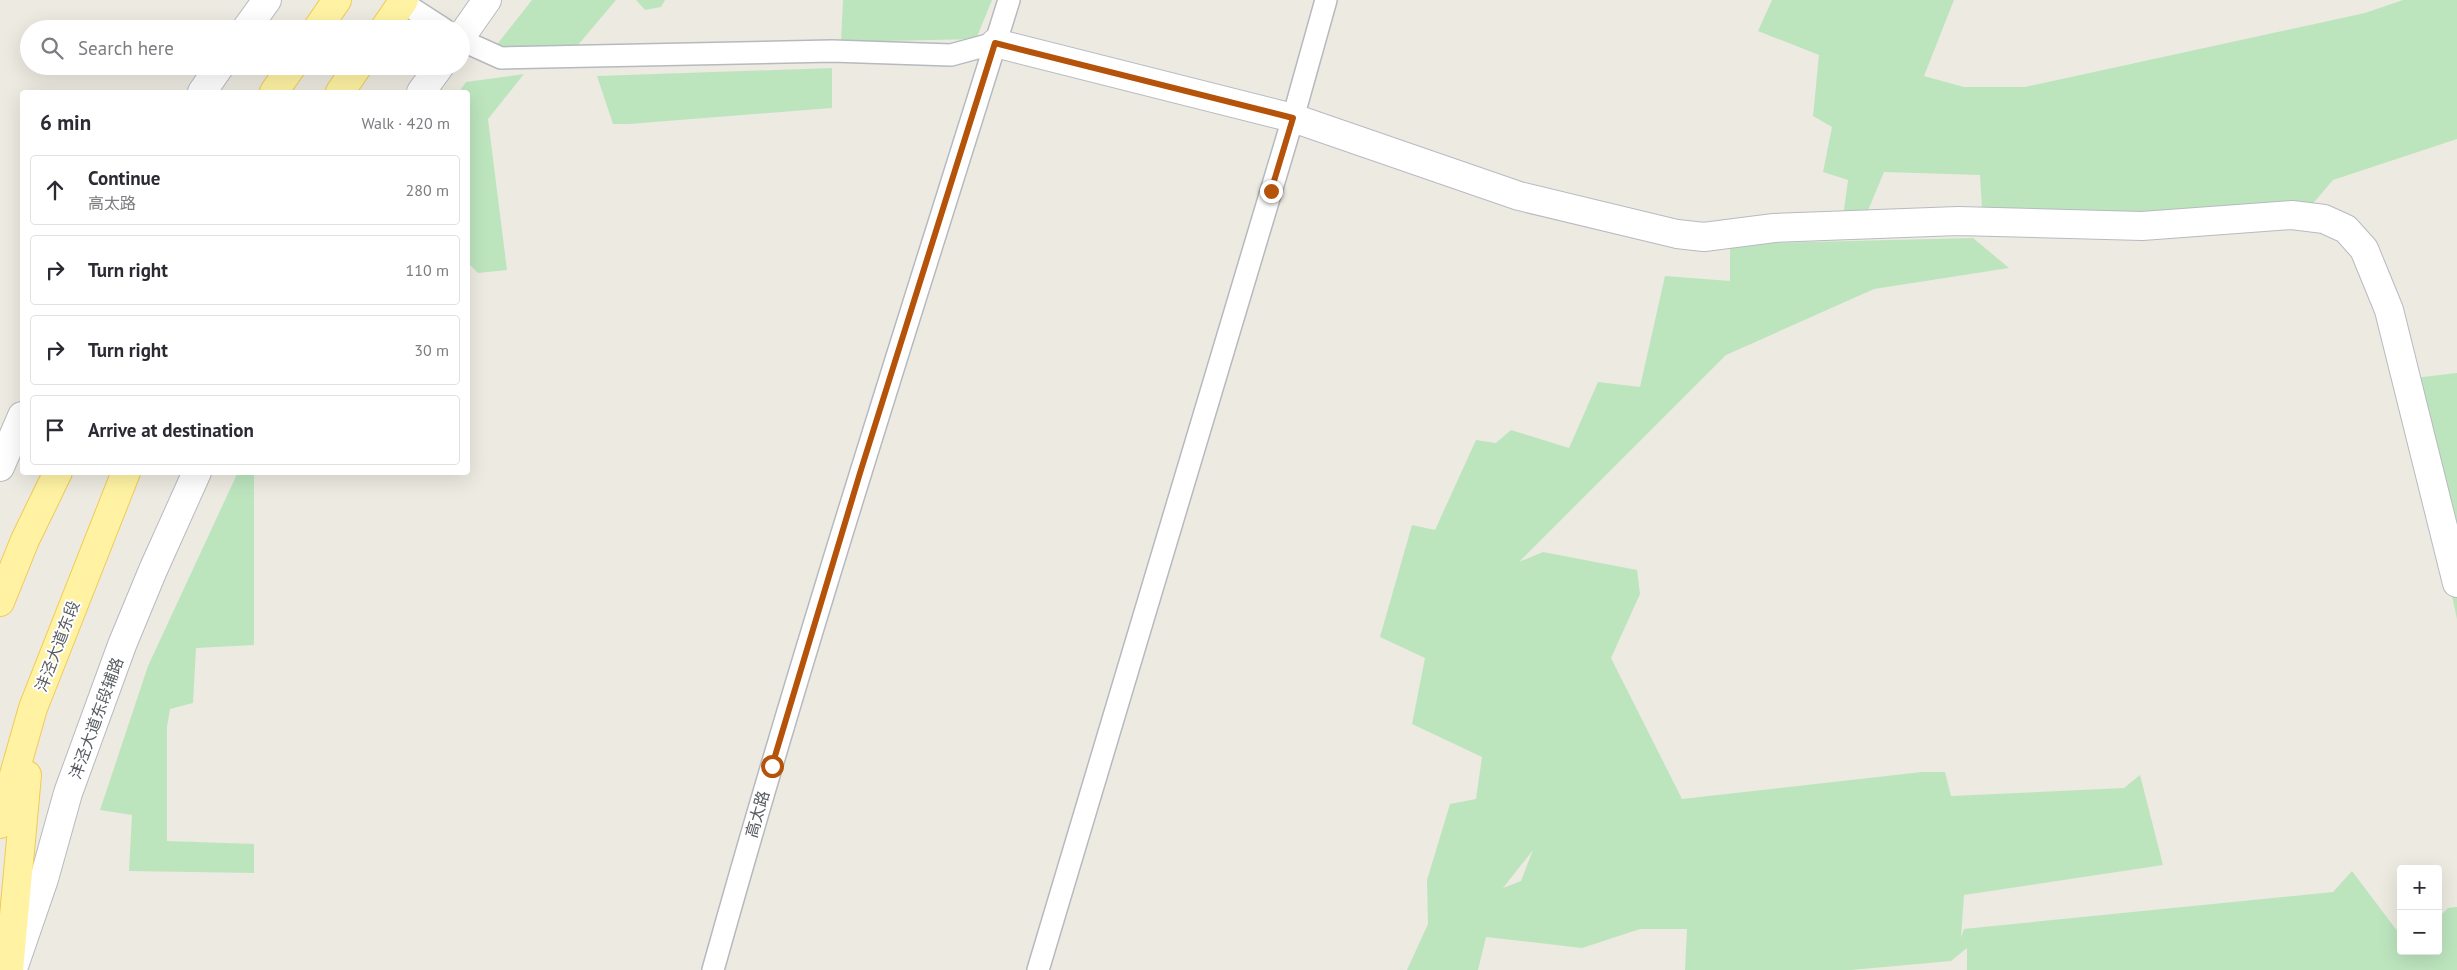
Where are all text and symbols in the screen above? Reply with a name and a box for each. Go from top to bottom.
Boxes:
search box [20,20,470,75]
icon: search [38,34,66,62]
text: Search here [78,36,174,60]
text: 6 min [40,109,91,136]
text: Walk · 420 m [361,113,450,133]
text: Continue [88,166,160,190]
icon: ahead [41,176,69,204]
text: 280 m [406,180,449,200]
route end [1260,180,1283,203]
text: 高太路 [88,193,136,213]
icon: right [41,256,69,284]
text: Turn right [88,258,168,282]
text: 110 m [406,260,449,280]
icon: right [41,336,69,364]
text: Turn right [88,338,168,362]
text: 30 m [414,340,449,360]
icon: arrive [41,416,69,444]
text: Arrive at destination [88,418,254,442]
street label: 沣泾大道东段 [30,598,84,694]
street label: 沣泾大道东段辅路 [65,654,127,782]
route start [761,755,784,778]
street label: 高太路 [741,788,773,840]
map controls [2397,865,2442,955]
button: + [2397,865,2442,910]
button: − [2397,910,2442,955]

